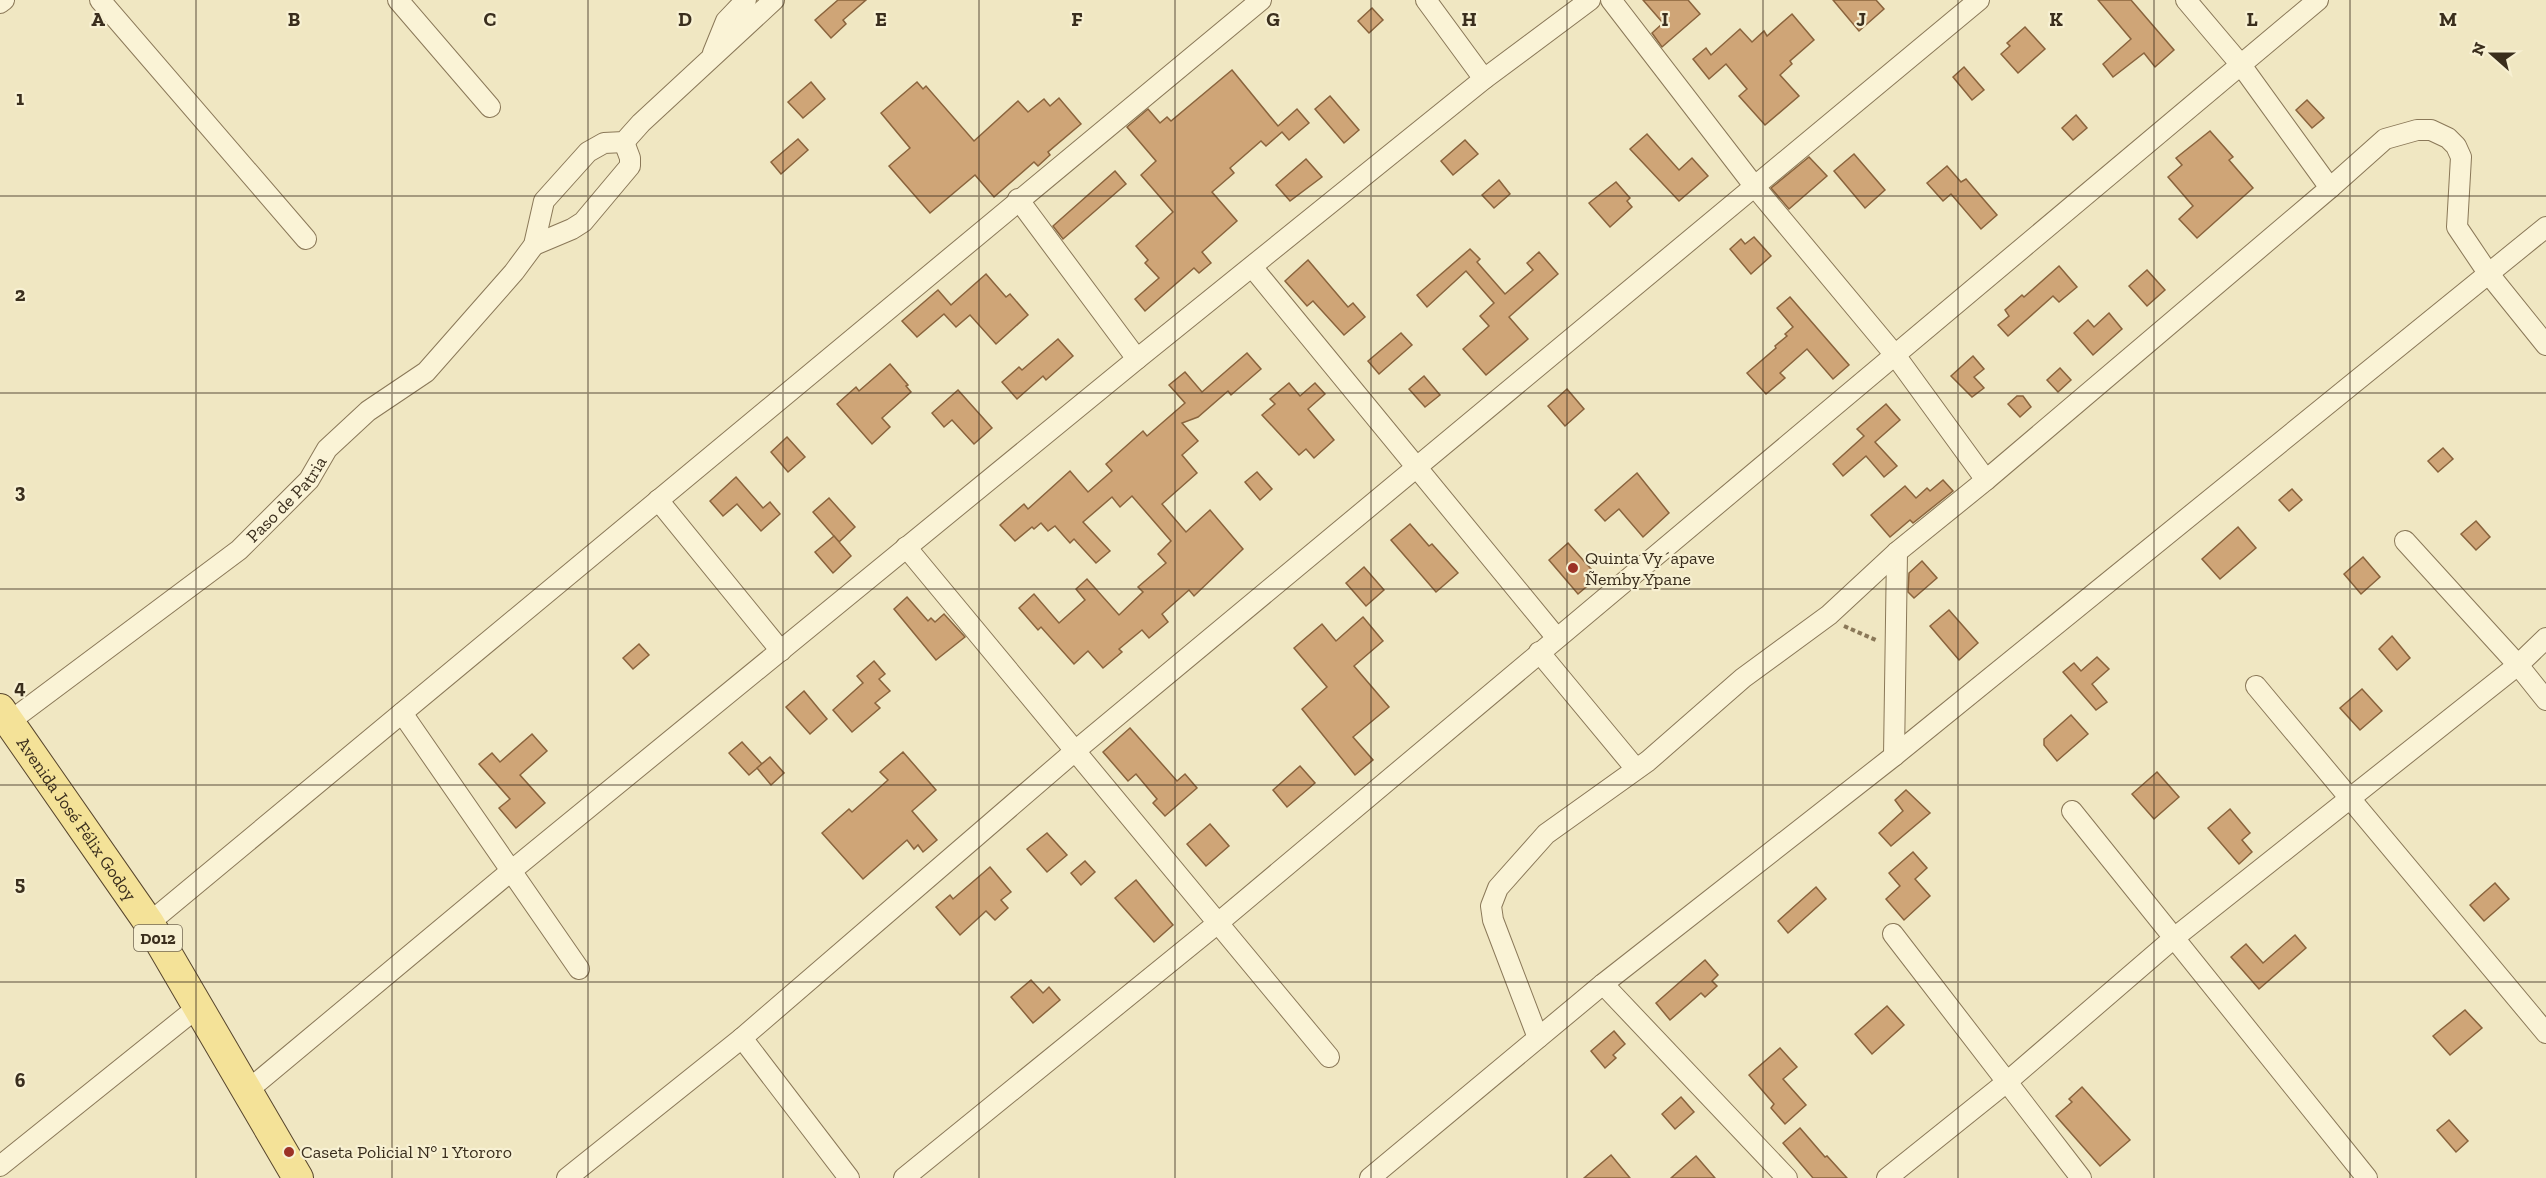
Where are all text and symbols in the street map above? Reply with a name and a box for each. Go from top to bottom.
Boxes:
text: A [91,7,105,31]
text: B [288,7,300,31]
text: C [484,7,497,31]
text: D [678,7,692,31]
text: E [875,7,887,31]
text: F [1071,7,1083,31]
text: G [1266,7,1280,31]
text: H [1461,7,1477,31]
text: I [1661,7,1669,31]
text: J [1856,7,1866,31]
text: K [2049,7,2063,31]
text: L [2246,7,2258,31]
text: M [2439,7,2457,31]
north arrow [2462,24,2522,84]
text: N [2467,40,2490,58]
text: 1 [16,86,24,110]
text: 2 [15,282,26,306]
street label: Paso de Patria [242,452,332,547]
text: 3 [15,479,26,503]
place label: Quinta Vy´apave Ñemby Ypane [1585,547,1715,590]
marker: Quinta Vy´apave Ñemby Ypane [1566,561,1580,575]
text: 4 [14,675,26,699]
street label: Avenida José Félix Godoy [12,733,142,906]
text: 5 [15,871,25,895]
road number: D012 [134,925,182,951]
text: 6 [15,1068,26,1092]
place label: Caseta Policial N° 1 Ytororo [301,1141,512,1163]
marker: Caseta Policial N° 1 Ytororo [282,1145,296,1159]

